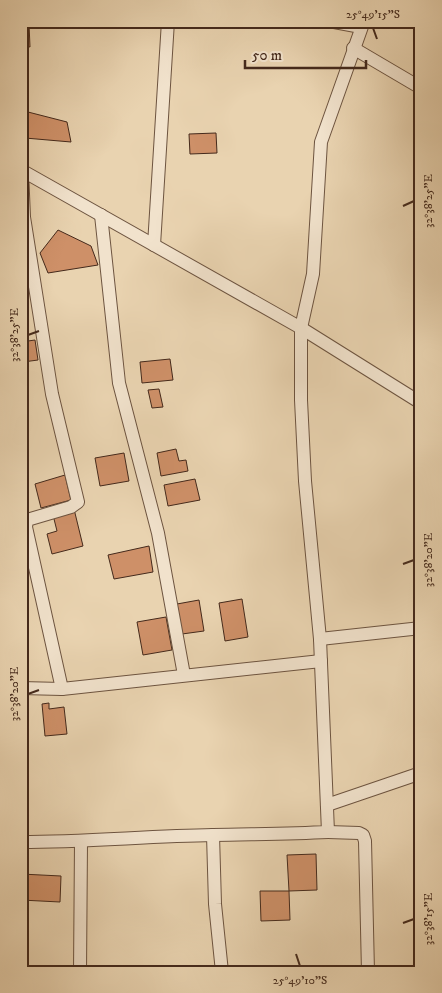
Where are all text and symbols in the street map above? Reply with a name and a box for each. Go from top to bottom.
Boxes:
text: 25°49'15"S [346,7,400,22]
scale bar [245,38,366,70]
text: 50 m [252,46,282,65]
text: 32°38'25"E [421,173,436,228]
text: 32°38'25"E [7,307,22,362]
text: 32°38'20"E [421,532,436,587]
text: 32°38'20"E [7,666,22,721]
text: 32°38'15"E [421,892,436,945]
text: 25°49'10"S [273,973,327,988]

